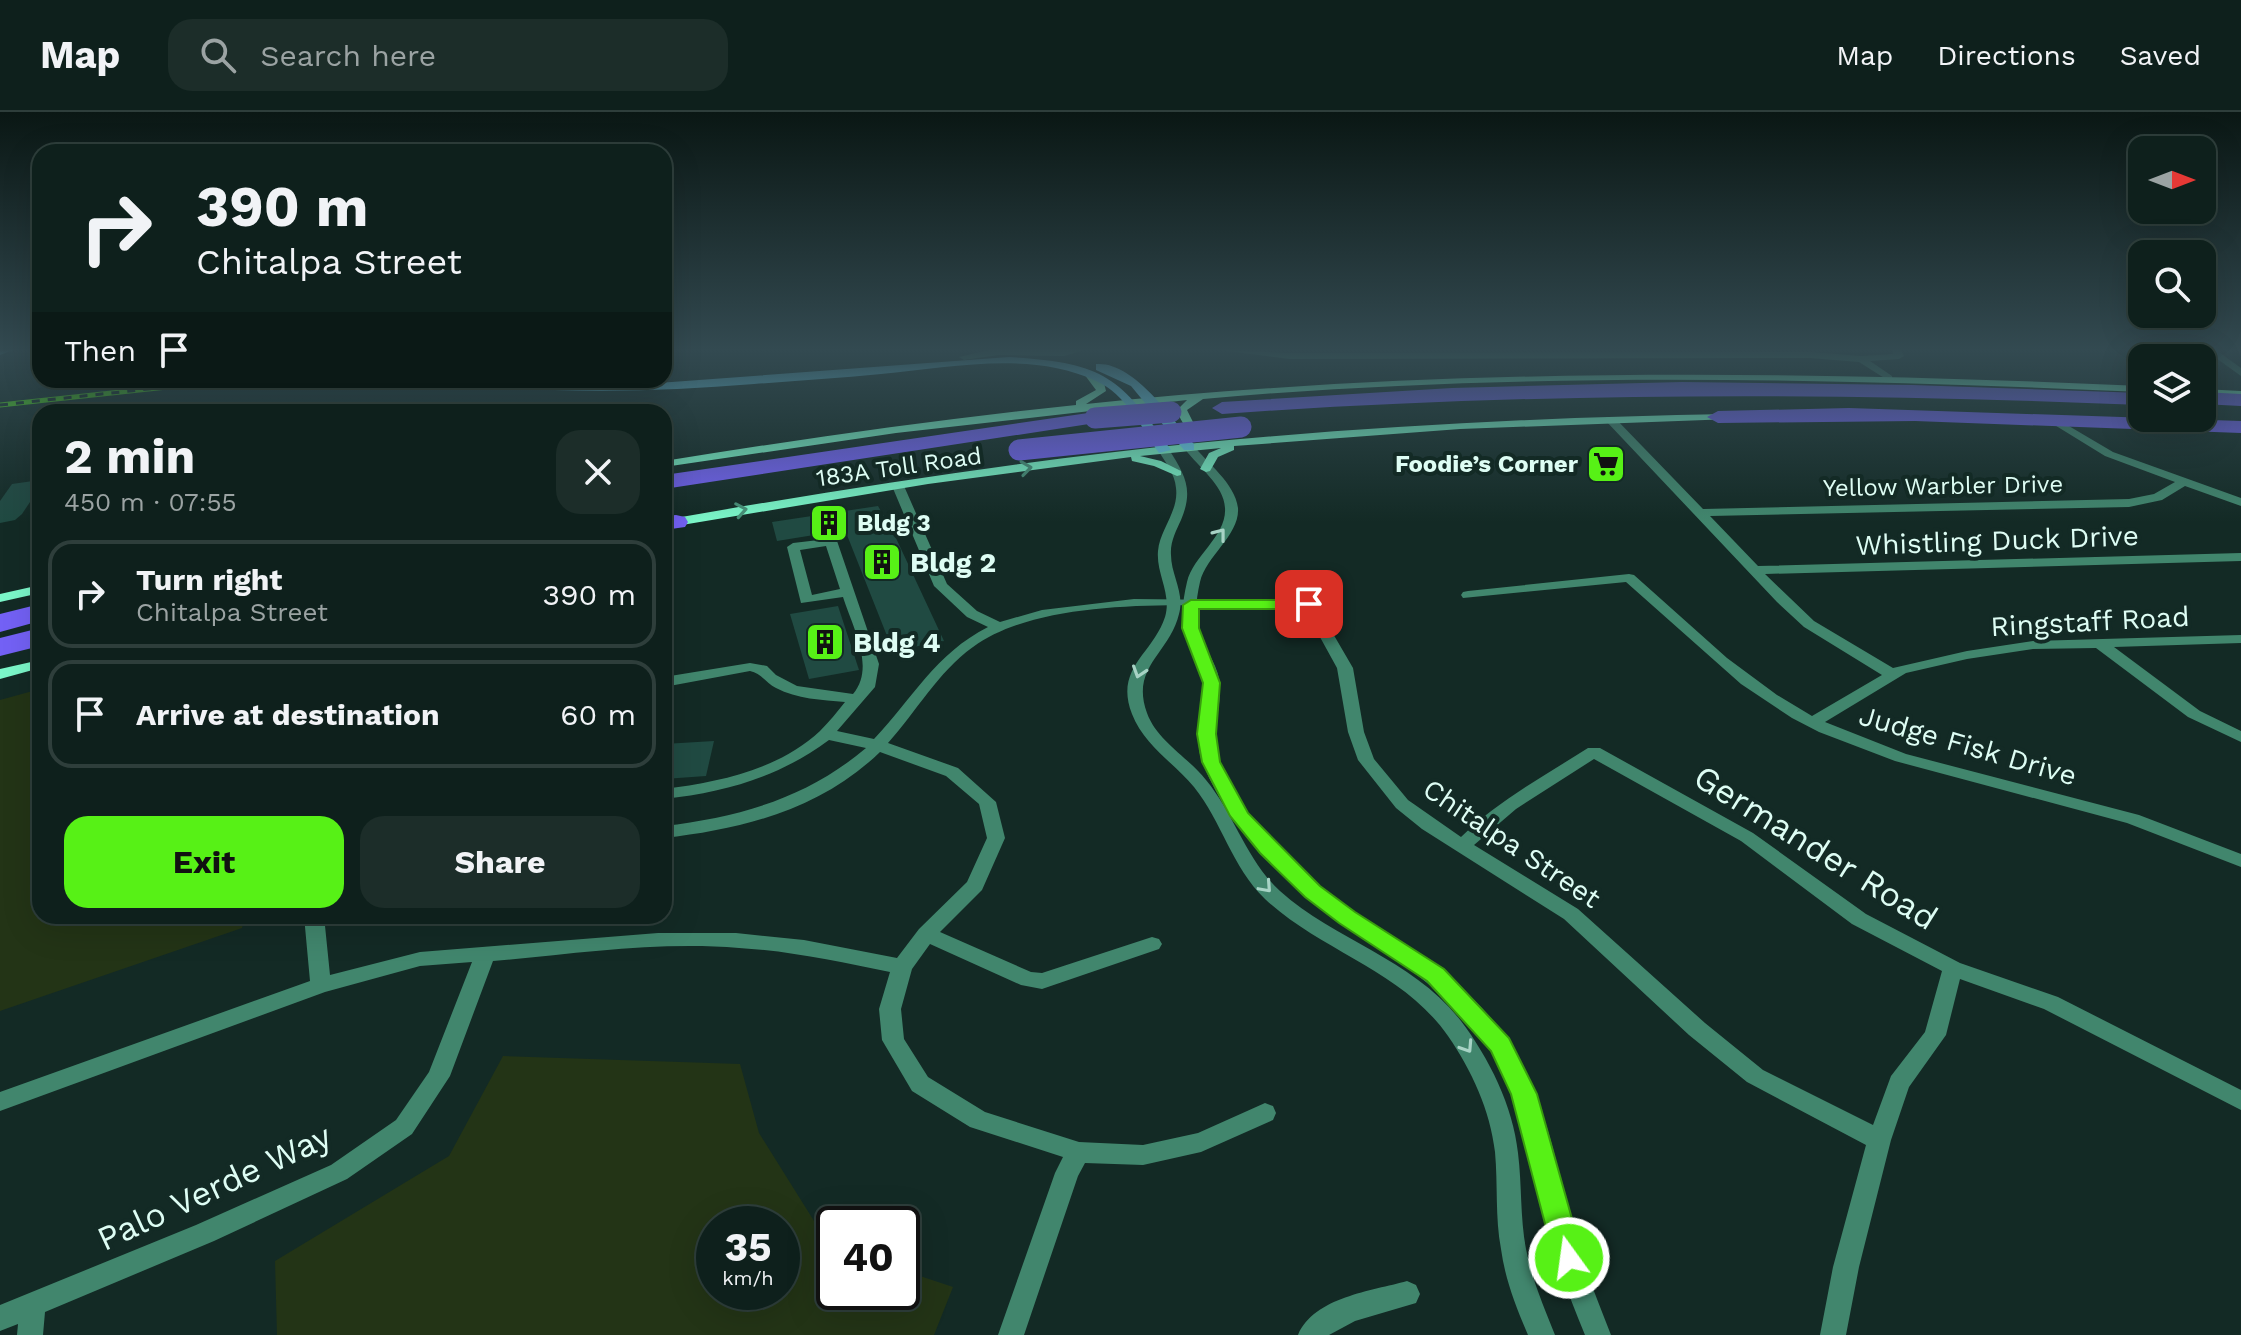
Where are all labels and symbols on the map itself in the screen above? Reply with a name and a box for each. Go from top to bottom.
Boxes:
north arrow [2128,136,2216,224]
street label: 183A Toll Road [814,442,984,492]
supermarket icon: Foodie’s Corner [1585,443,1627,485]
place label: Foodie’s Corner [1395,450,1579,478]
one-way arrow [1019,460,1032,477]
street label: Yellow Warbler Drive [1823,470,2063,502]
one-way arrow [734,502,748,519]
building icon: Bldg 3 [808,502,850,544]
place label: Bldg 3 [857,509,931,537]
street label: Whistling Duck Drive [1855,519,2139,562]
one-way arrow [1210,529,1225,543]
building icon: Bldg 2 [861,541,903,583]
place label: Bldg 2 [910,546,996,579]
pin [1275,570,1343,638]
street label: Ringstaff Road [1990,600,2190,643]
building icon: Bldg 4 [804,621,846,663]
place label: Bldg 4 [853,626,941,659]
one-way arrow [1132,665,1148,678]
street label: Judge Fisk Drive [1855,699,2080,792]
street label: Germander Road [1687,756,1945,938]
street label: Chitalpa Street [1417,772,1607,915]
one-way arrow [1257,878,1272,892]
one-way arrow [1457,1038,1472,1053]
street label: Palo Verde Way [91,1115,338,1259]
speed limit sign: 40 [816,1206,920,1310]
position arrow [1527,1216,1611,1300]

